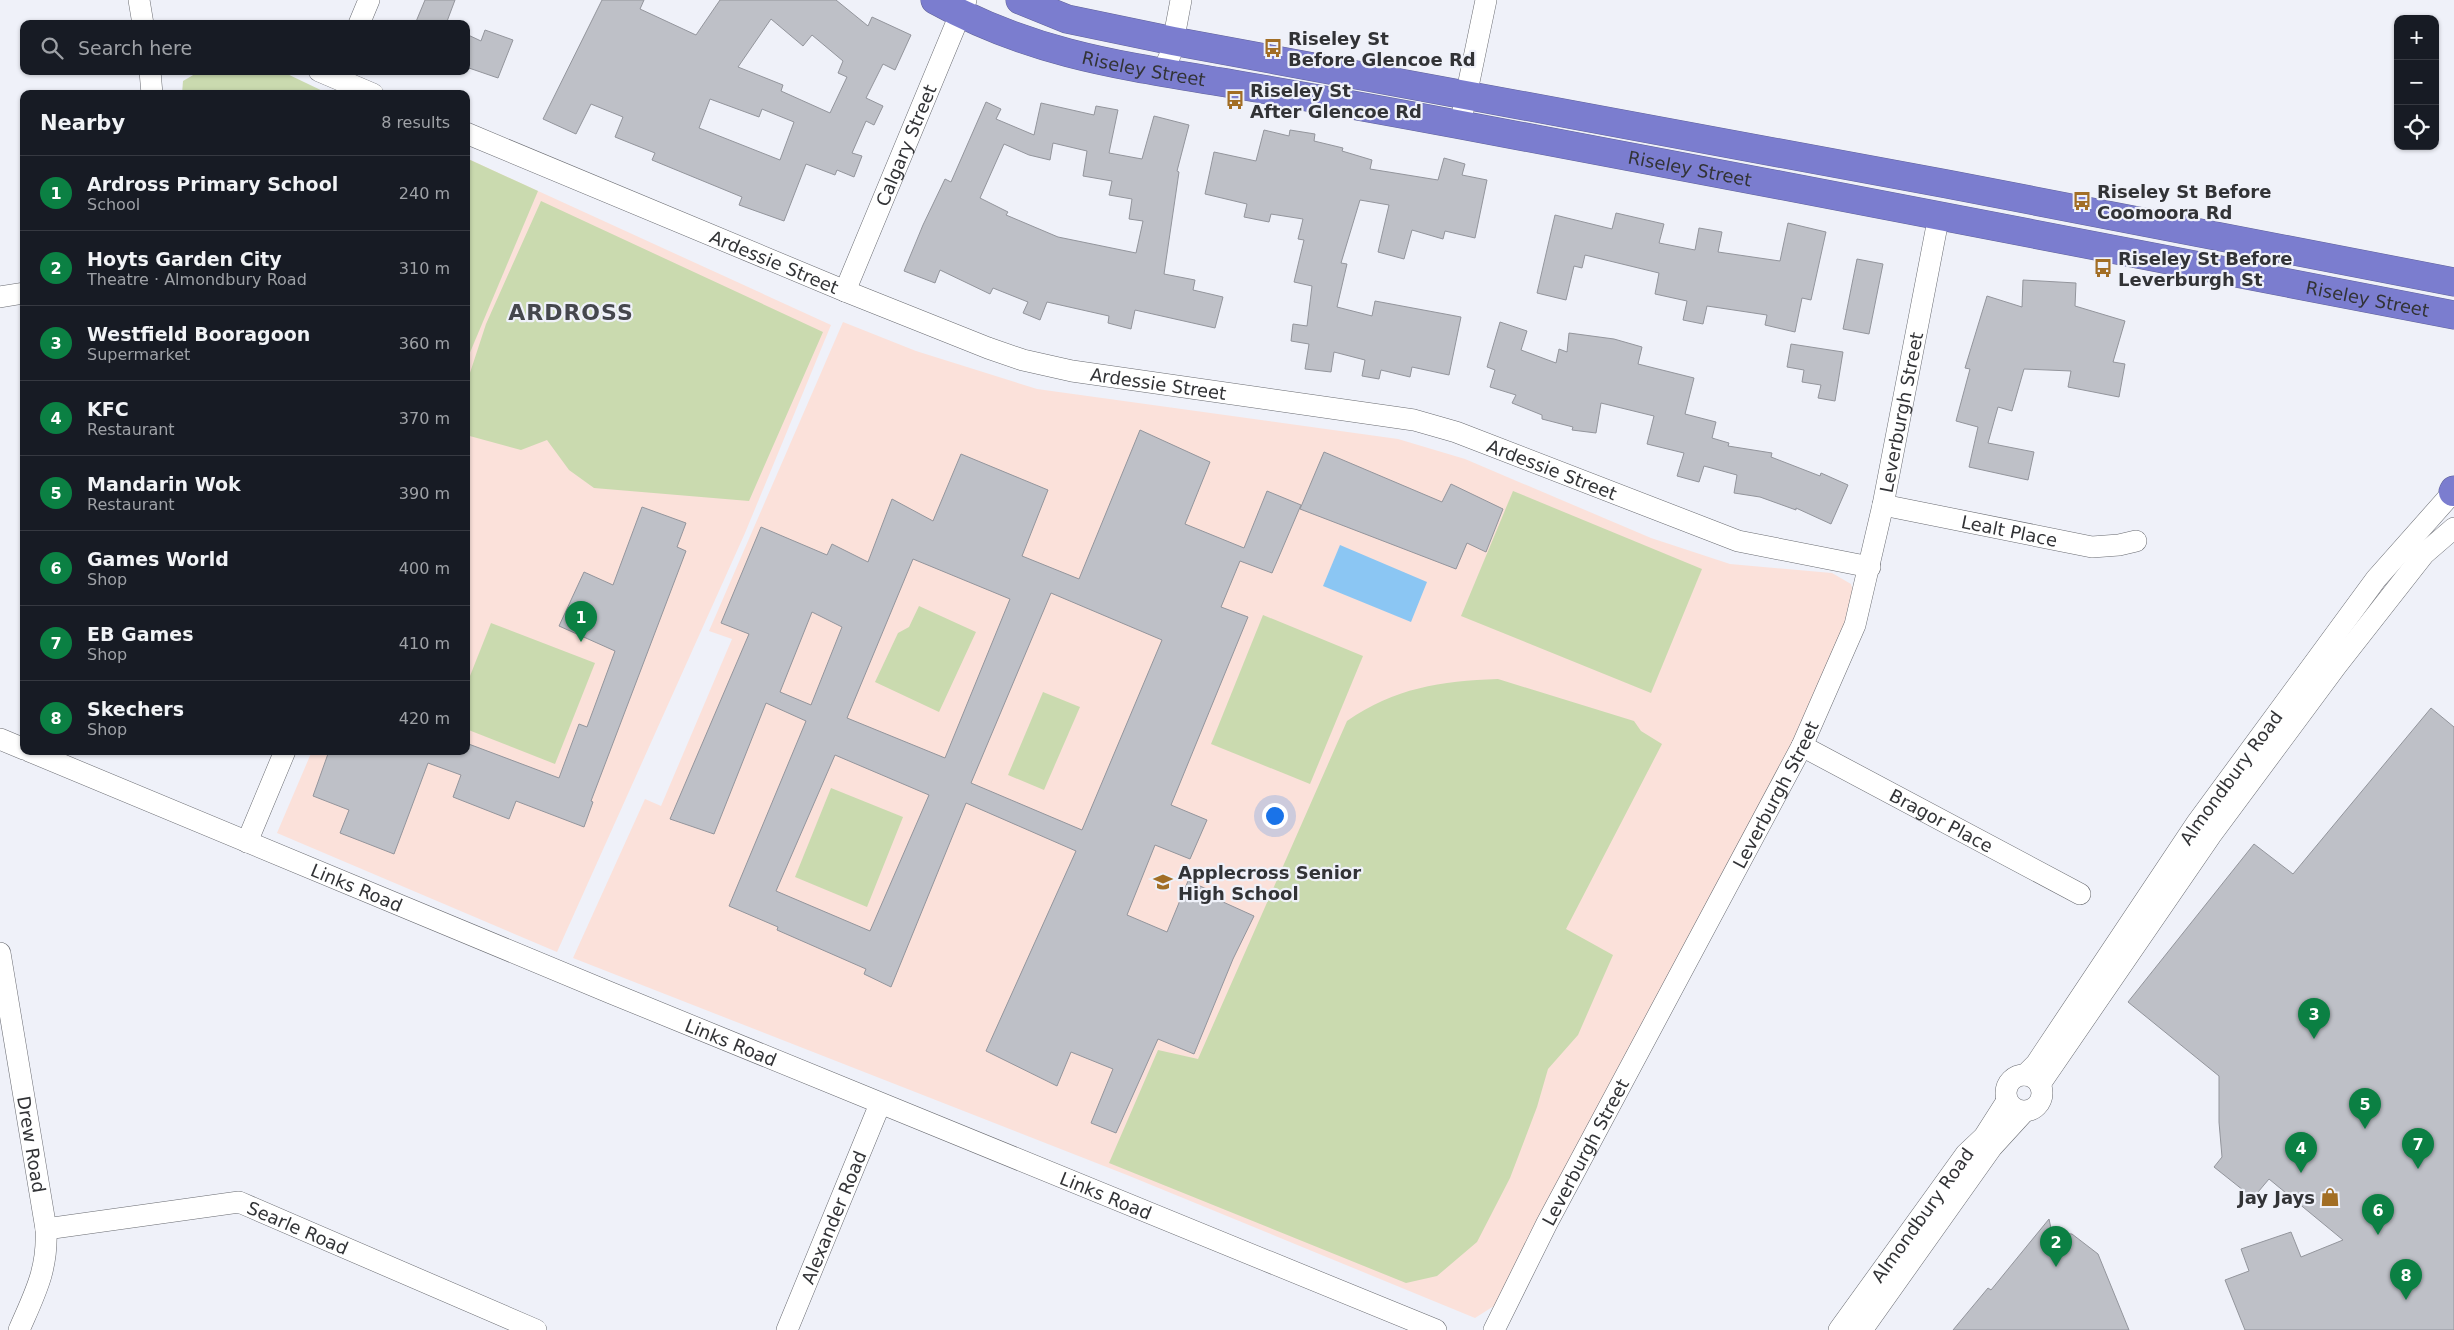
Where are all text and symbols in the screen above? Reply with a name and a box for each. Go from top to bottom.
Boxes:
map controls [2394,15,2439,150]
button: + [2394,15,2439,60]
search box [20,20,470,75]
place label: Riseley St Before Glencoe Rd [1288,28,1476,70]
icon: search [38,34,66,62]
text: Search here [78,37,192,59]
bus stop icon: Riseley St Before Glencoe Rd [1262,37,1284,59]
street label: Riseley Street [1080,46,1207,90]
button: − [2394,60,2439,105]
place label: Riseley St After Glencoe Rd [1250,80,1422,122]
street label: Calgary Street [871,81,940,209]
bus stop icon: Riseley St After Glencoe Rd [1224,89,1246,111]
button: locate [2394,105,2439,150]
text: Nearby [40,111,125,135]
text: 8 results [381,113,450,132]
street label: Riseley Street [1626,146,1753,190]
text: Ardross Primary School [87,173,338,195]
place label: Riseley St Before Coomoora Rd [2097,181,2271,223]
text: 1 [50,184,62,203]
text: 240 m [399,184,450,203]
bus stop icon: Riseley St Before Coomoora Rd [2071,190,2093,212]
text: School [87,195,140,214]
street label: Ardessie Street [707,225,842,298]
text: Hoyts Garden City [87,248,282,270]
place label: Riseley St Before Leverburgh St [2118,248,2292,290]
bus stop icon: Riseley St Before Leverburgh St [2092,257,2114,279]
text: 2 [50,259,62,278]
text: 310 m [399,259,450,278]
text: Theatre · Almondbury Road [87,270,307,289]
street label: Riseley Street [2304,276,2431,320]
district label: ARDROSS [508,300,634,325]
text: Westfield Booragoon [87,323,310,345]
street label: Leverburgh Street [1875,330,1927,494]
text: 3 [50,334,62,353]
text: 360 m [399,334,450,353]
text: Supermarket [87,345,190,364]
street label: Ardessie Street [1089,363,1228,403]
text: KFC [87,398,129,420]
text: 4 [50,409,62,428]
text: 370 m [399,409,450,428]
text: Restaurant [87,420,175,439]
street label: Ardessie Street [1484,435,1620,504]
text: Mandarin Wok [87,473,241,495]
text: 5 [50,484,62,503]
text: 390 m [399,484,450,503]
text: Restaurant [87,495,175,514]
street label: Lealt Place [1960,511,2059,550]
text: Games World [87,548,229,570]
text: 6 [50,559,62,578]
text: 400 m [399,559,450,578]
text: Shop [87,570,127,589]
pin: 1 [565,601,597,642]
text: EB Games [87,623,194,645]
text: 7 [50,634,62,653]
text: 410 m [399,634,450,653]
text: Shop [87,645,127,664]
text: Skechers [87,698,184,720]
street label: Almondbury Road [2175,706,2286,848]
text: 8 [50,709,62,728]
text: 420 m [399,709,450,728]
street label: Leverburgh Street [1728,718,1822,872]
text: Shop [87,720,127,739]
street label: Bragor Place [1886,784,1997,856]
your location [1262,803,1288,829]
street label: Links Road [308,859,406,916]
place label: Applecross Senior High School [1178,862,1361,904]
school or university icon: Applecross Senior High School [1152,871,1174,893]
pin: 3 [2298,998,2330,1039]
street label: Links Road [682,1014,780,1070]
street label: Leverburgh Street [1537,1075,1633,1229]
pin: 5 [2349,1088,2381,1129]
street label: Drew Road [14,1094,50,1194]
pin: 7 [2402,1128,2434,1169]
pin: 4 [2285,1132,2317,1173]
street label: Almondbury Road [1867,1144,1978,1286]
street label: Alexander Road [797,1147,870,1287]
street label: Links Road [1057,1167,1155,1223]
shop icon: Jay Jays [2319,1186,2341,1208]
place label: Jay Jays [2236,1187,2315,1208]
pin: 6 [2362,1194,2394,1235]
street label: Searle Road [244,1196,352,1258]
pin: 2 [2040,1226,2072,1267]
pin: 8 [2390,1259,2422,1300]

